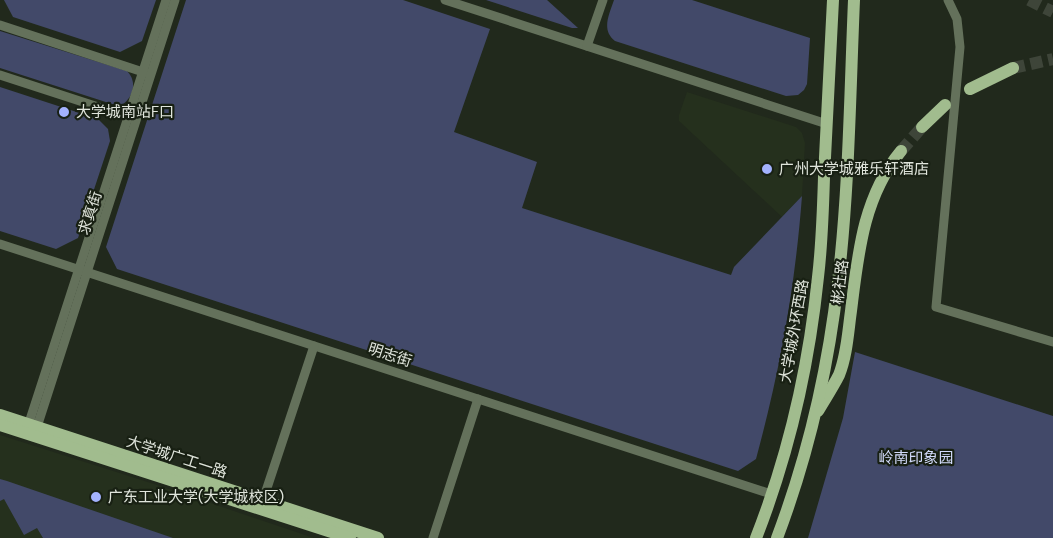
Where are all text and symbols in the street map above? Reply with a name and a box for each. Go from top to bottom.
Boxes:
place label: 大学城南站F口 [76,102,174,122]
marker: 大学城南站F口 [57,105,71,119]
place label: 广州大学城雅乐轩酒店 [779,159,929,179]
marker: 广州大学城雅乐轩酒店 [760,162,774,176]
street label: 求真街 [74,189,106,237]
street label: 彬社路 [827,258,853,306]
street label: 大学城外环西路 [775,278,813,384]
street label: 明志街 [366,339,414,371]
street label: 大学城广工一路 [124,431,230,483]
park label: 岭南印象园 [878,448,954,468]
place label: 广东工业大学(大学城校区) [108,487,284,507]
marker: 广东工业大学(大学城校区) [89,490,103,504]

